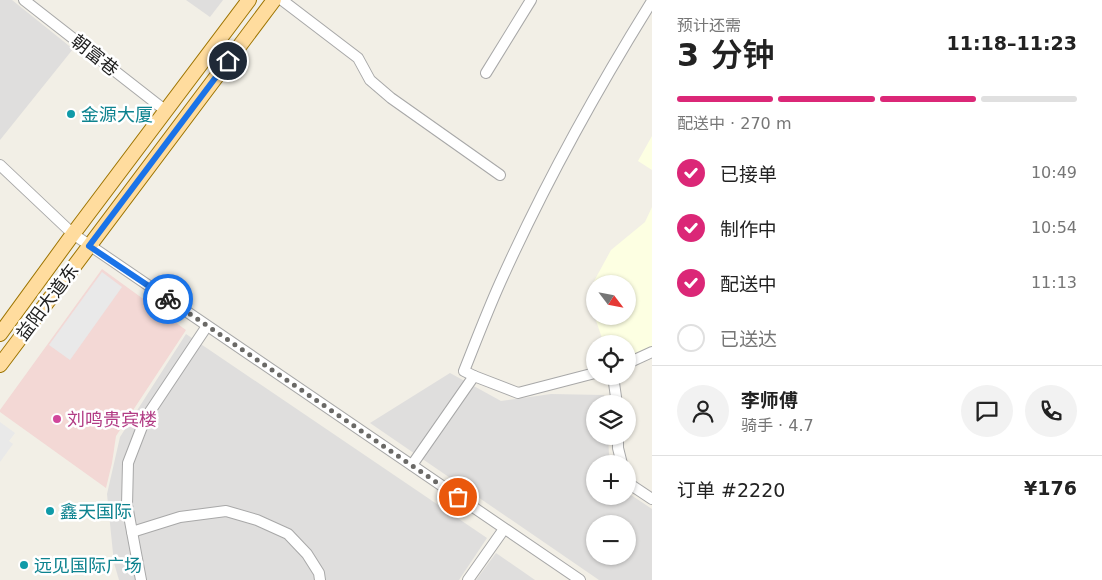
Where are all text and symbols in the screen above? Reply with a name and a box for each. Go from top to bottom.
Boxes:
text: 预计还需 [677,16,741,35]
street label: 朝富巷 [67,30,123,80]
text: 11:18–11:23 [947,32,1077,54]
text: 3 分钟 [677,36,774,74]
pin [207,40,249,82]
icon: home [214,47,242,75]
place label: 金源大厦 [81,104,153,125]
marker: 金源大厦 [65,108,77,120]
text: 配送中 · 270 m [677,114,791,133]
icon: check [677,159,705,187]
text: 已接单 [720,163,777,185]
text: 10:49 [1031,163,1077,182]
icon: check [677,214,705,242]
text: 制作中 [720,218,777,240]
text: 10:54 [1031,218,1077,237]
street label: 益阳大道东 [12,260,82,344]
icon: check [677,269,705,297]
text: 配送中 [720,273,777,295]
text: 11:13 [1031,273,1077,292]
courier [143,274,193,324]
north arrow [586,275,636,325]
map controls [586,275,636,565]
icon: bike [154,285,182,313]
text: 已送达 [720,328,777,350]
button: locate [586,335,636,385]
button: person [677,385,729,437]
button: chat [961,385,1013,437]
button: phone [1025,385,1077,437]
text: 李师傅 [741,389,798,411]
button: layers [586,395,636,445]
place label: 刘鸣贵宾楼 [67,409,157,430]
marker: 刘鸣贵宾楼 [51,413,63,425]
text: 骑手 · 4.7 [741,416,814,435]
button: + [586,455,636,505]
pin [437,476,479,518]
text: ¥176 [1024,477,1077,499]
text: 订单 #2220 [677,479,785,501]
icon: bag [444,483,472,511]
place label: 鑫天国际 [60,501,132,522]
marker: 鑫天国际 [44,505,56,517]
button: − [586,515,636,565]
place label: 远见国际广场 [34,555,142,576]
marker: 远见国际广场 [18,559,30,571]

